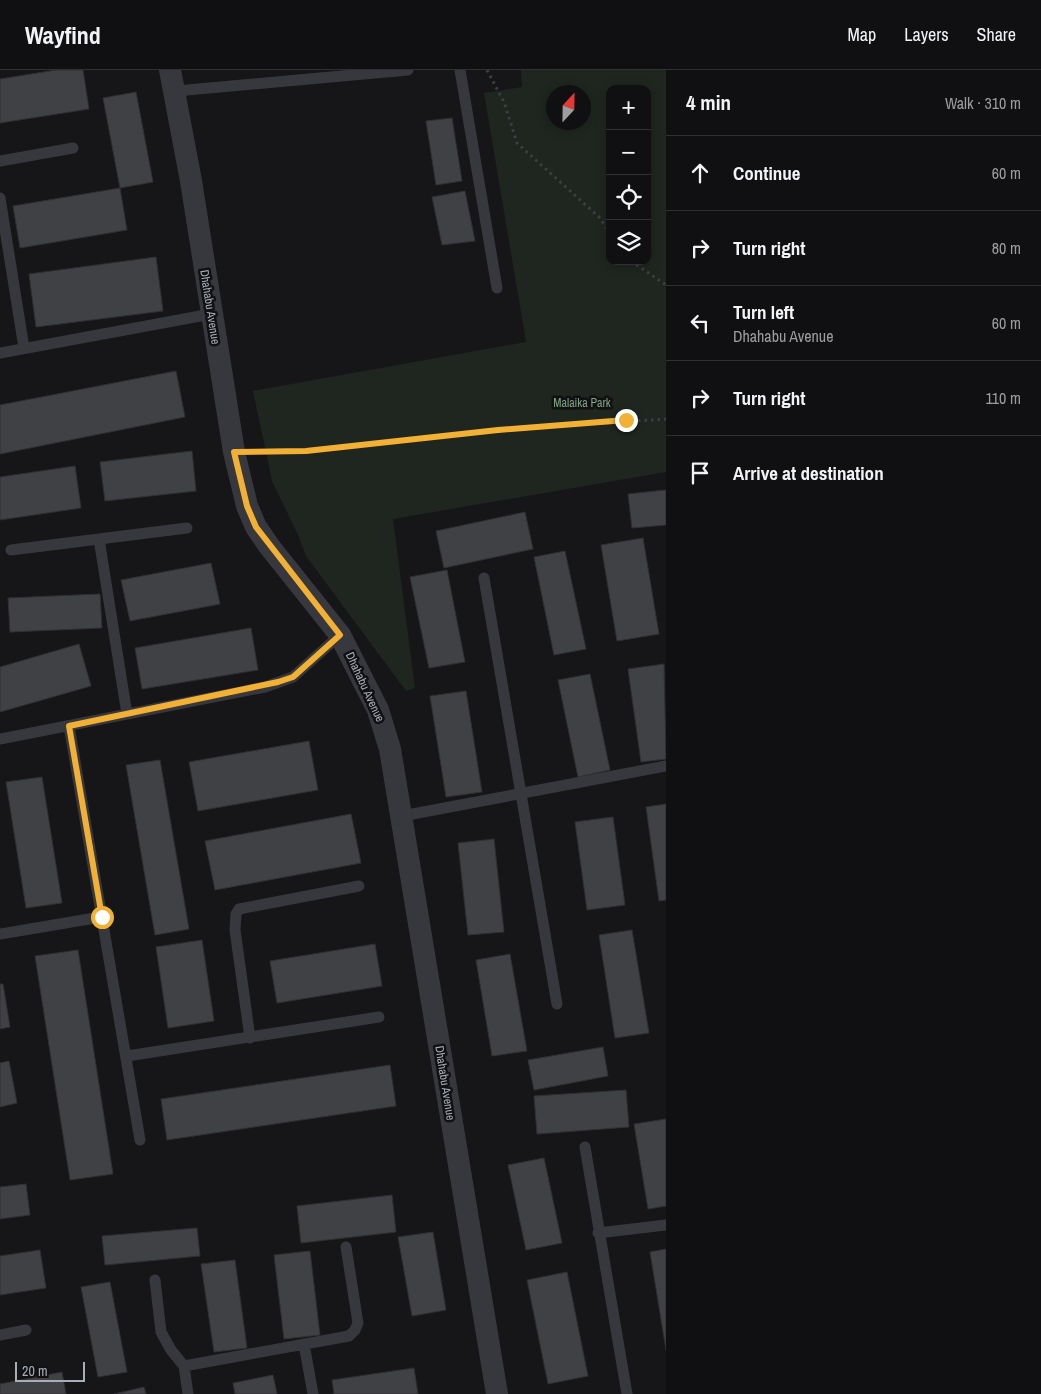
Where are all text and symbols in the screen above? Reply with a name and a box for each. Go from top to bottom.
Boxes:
text: Wayfind [25,19,101,51]
text: Map [848,22,876,47]
text: Layers [904,22,949,47]
text: Share [977,22,1016,47]
north arrow [546,85,591,130]
map controls [606,85,651,265]
button: + [606,85,651,130]
text: 4 min [686,88,731,117]
text: Walk · 310 m [945,92,1021,114]
button: − [606,130,651,175]
icon: ahead [686,159,714,187]
text: Continue [733,160,801,186]
text: 60 m [992,162,1021,184]
button: locate [606,175,651,220]
button: layers [606,220,651,265]
icon: right [686,234,714,262]
text: Turn right [733,235,805,261]
text: 80 m [992,237,1021,259]
street label: Dhahabu Avenue [196,269,224,345]
text: Turn left [733,299,794,325]
icon: left [686,309,714,337]
text: 60 m [992,312,1021,334]
text: Dhahabu Avenue [733,325,833,347]
icon: right [686,384,714,412]
text: Turn right [733,385,805,411]
text: 110 m [985,387,1021,409]
park label: Malaika Park [553,395,611,411]
route end [615,409,638,432]
icon: arrive [686,459,714,487]
text: Arrive at destination [733,460,884,486]
street label: Dhahabu Avenue [342,649,388,725]
route start [91,906,114,929]
street label: Dhahabu Avenue [431,1045,459,1121]
scale bar [15,1359,85,1382]
text: 20 m [22,1362,48,1380]

